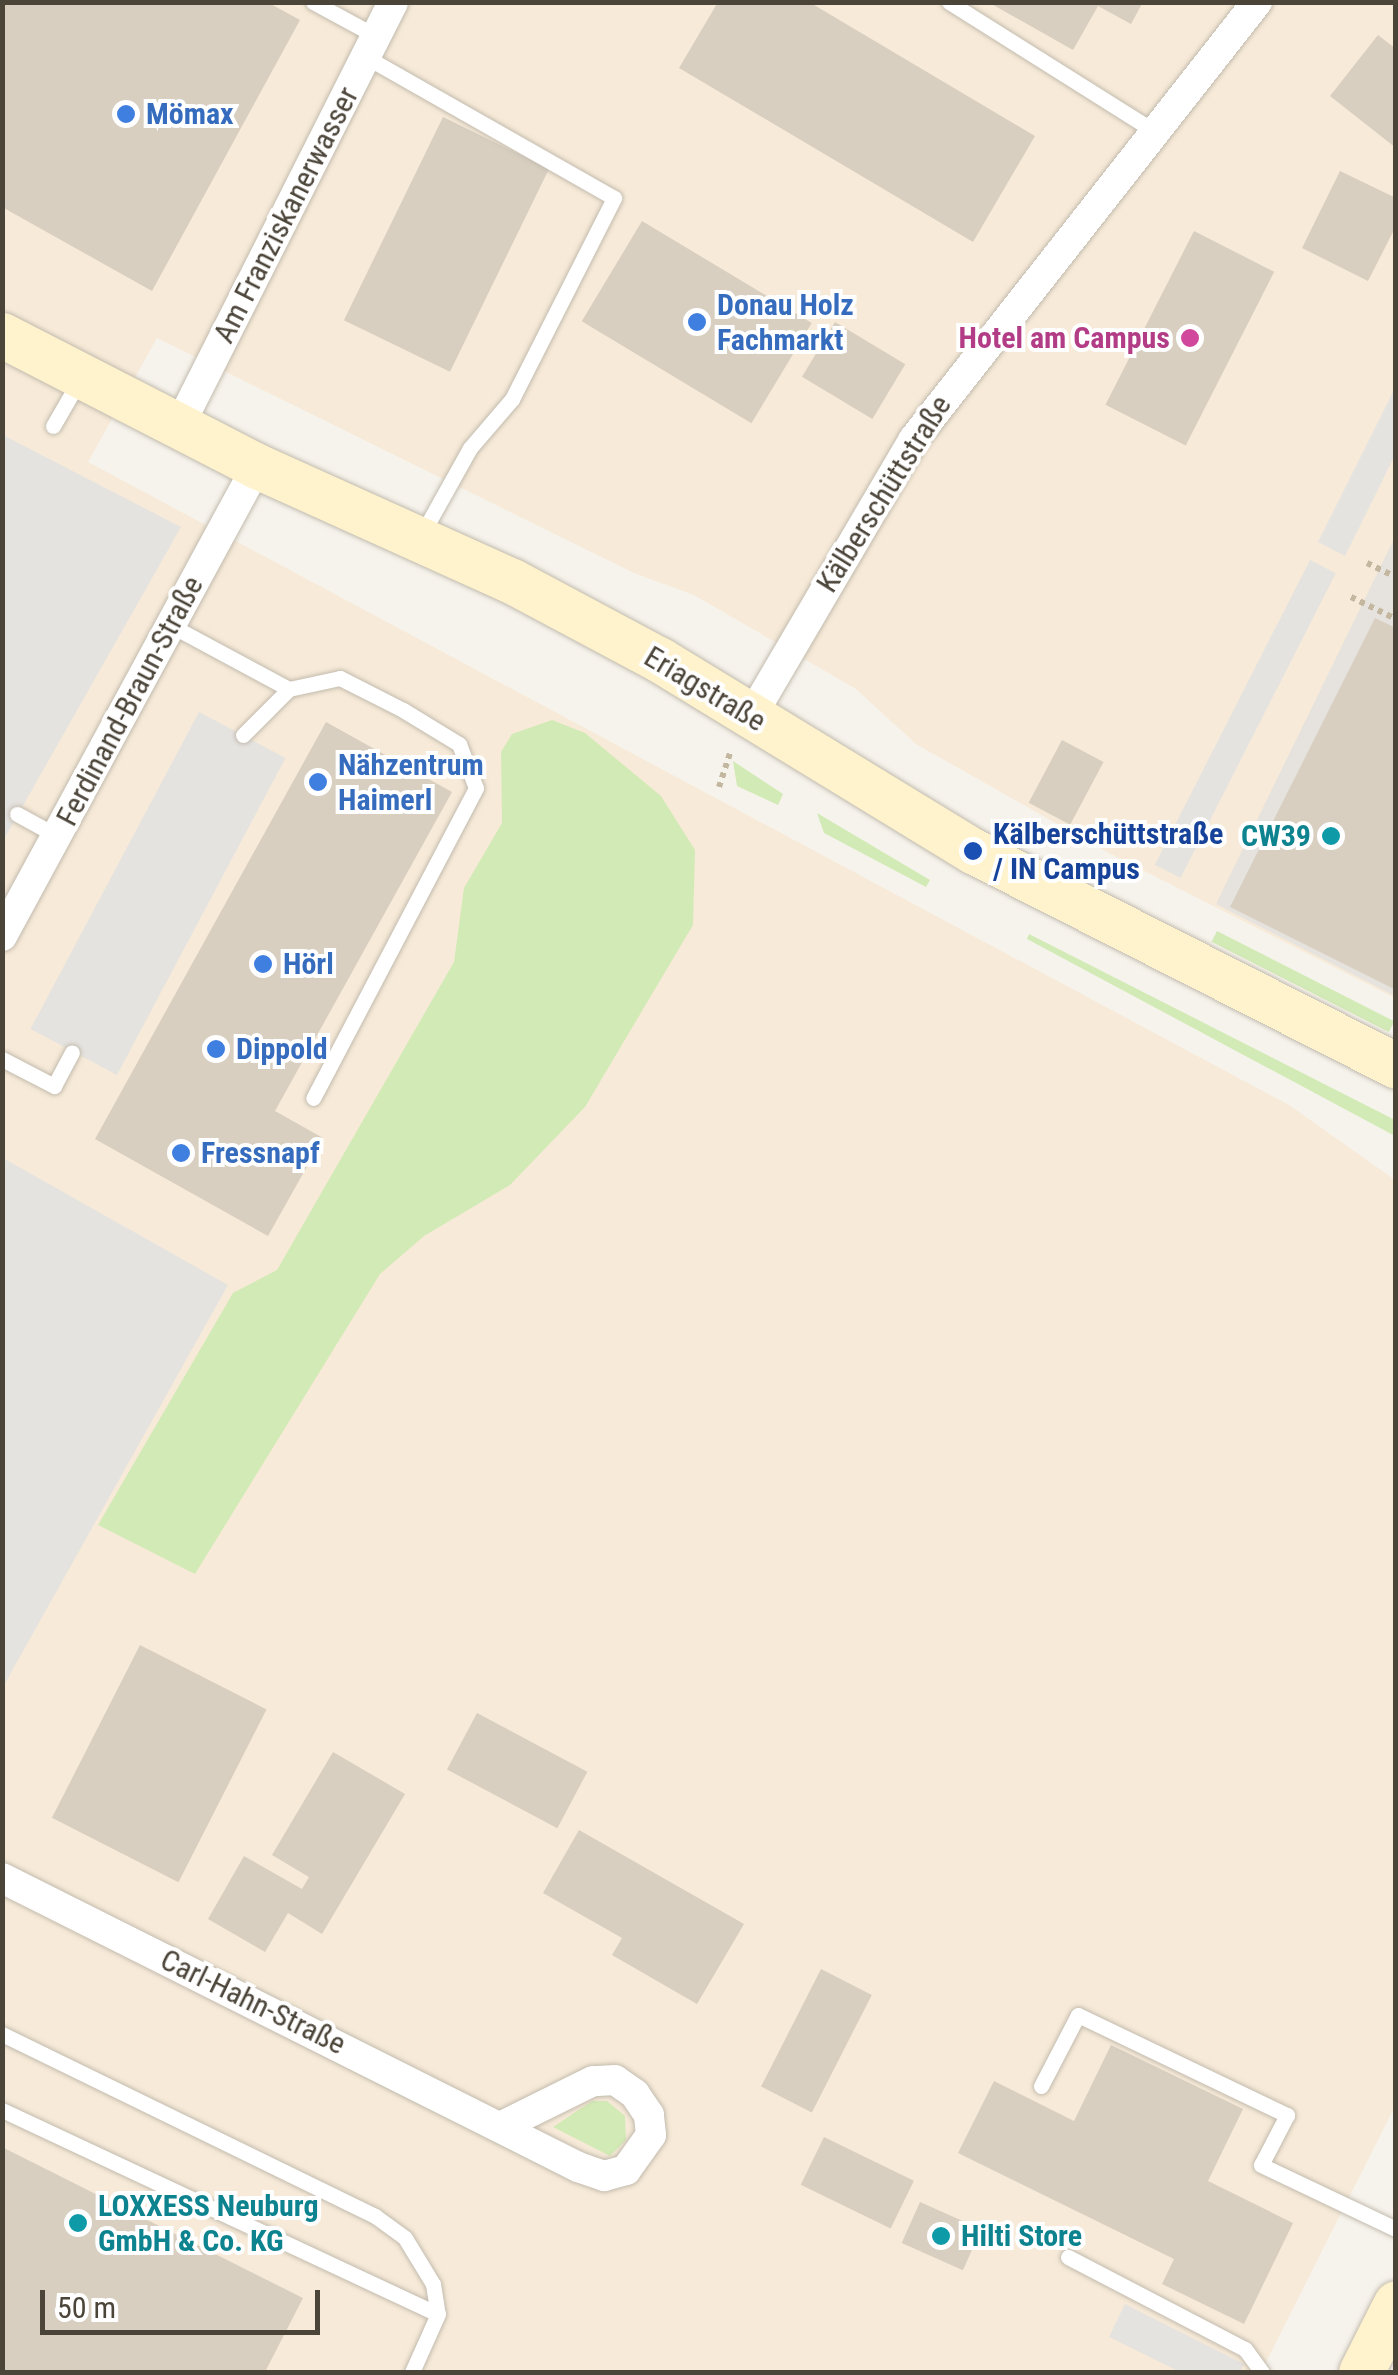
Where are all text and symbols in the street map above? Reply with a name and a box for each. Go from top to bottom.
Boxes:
street label: Am Franziskanerwasser [206,81,366,349]
place label: Mömax [146,96,234,132]
marker: Mömax [115,103,137,125]
place label: Donau Holz Fachmarkt [717,287,854,358]
marker: Donau Holz Fachmarkt [686,311,708,333]
place label: Hotel am Campus [959,320,1170,356]
marker: Hotel am Campus [1179,327,1201,349]
street label: Kälberschüttstraße [809,389,959,599]
street label: Ferdinand-Braun-Straße [49,570,211,832]
street label: Eriagstraße [638,639,772,739]
place label: Nähzentrum Haimerl [338,747,484,818]
marker: Nähzentrum Haimerl [307,771,329,793]
place label: Kälberschüttstraße / IN Campus [993,816,1223,886]
place label: CW39 [1241,818,1311,854]
marker: CW39 [1320,825,1342,847]
marker: Kälberschüttstraße / IN Campus [962,840,984,862]
place label: Hörl [283,946,334,982]
marker: Hörl [252,953,274,975]
place label: Dippold [236,1031,328,1067]
marker: Dippold [205,1038,227,1060]
place label: Fressnapf [201,1135,320,1171]
marker: Fressnapf [170,1142,192,1164]
street label: Carl-Hahn-Straße [155,1942,351,2062]
place label: LOXXESS Neuburg GmbH & Co. KG [98,2188,319,2258]
marker: LOXXESS Neuburg GmbH & Co. KG [67,2212,89,2234]
place label: Hilti Store [961,2218,1082,2254]
marker: Hilti Store [930,2225,952,2247]
scale bar [45,2270,325,2332]
text: 50 m [57,2290,116,2325]

